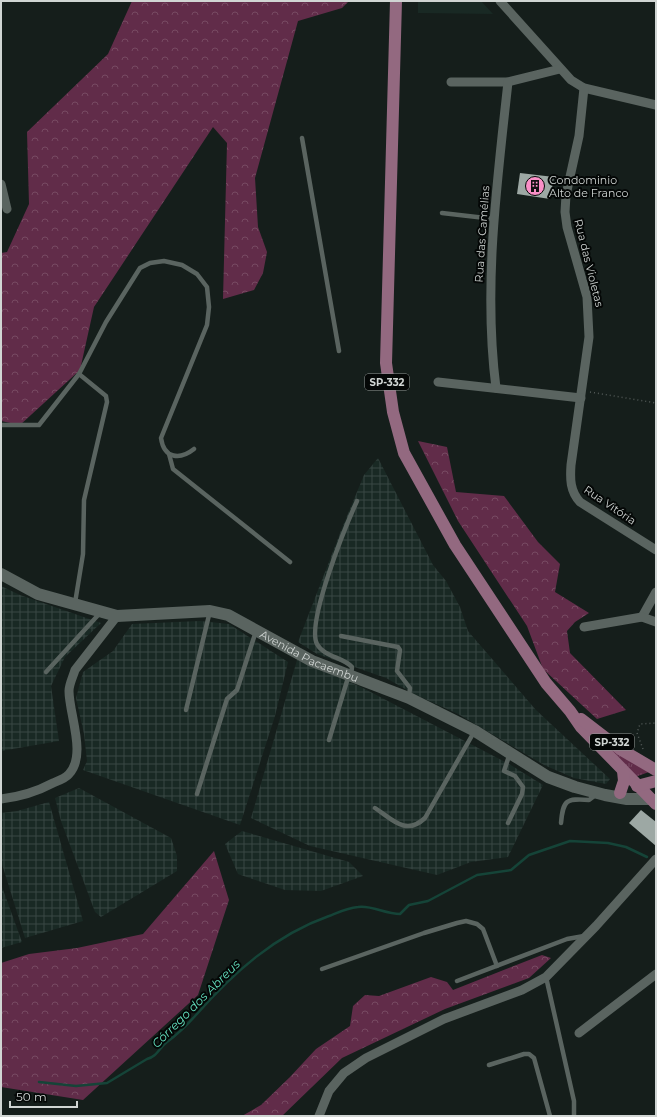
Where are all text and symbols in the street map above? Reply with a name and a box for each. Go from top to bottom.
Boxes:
place label: Condominio Alto de Franco [549,173,629,200]
building icon: Condominio Alto de Franco [524,175,546,197]
street label: Rua das Camélias [472,184,492,283]
street label: Rua das Violetas [571,218,607,309]
road number: SP-332 [365,374,409,390]
street label: Rua Vitória [581,482,639,528]
street label: Avenida Pacaembu [258,627,361,685]
road number: SP-332 [590,734,634,750]
water label: Córrego dos Abreus [148,956,243,1051]
scale bar [10,1083,77,1109]
text: 50 m [16,1089,47,1104]

